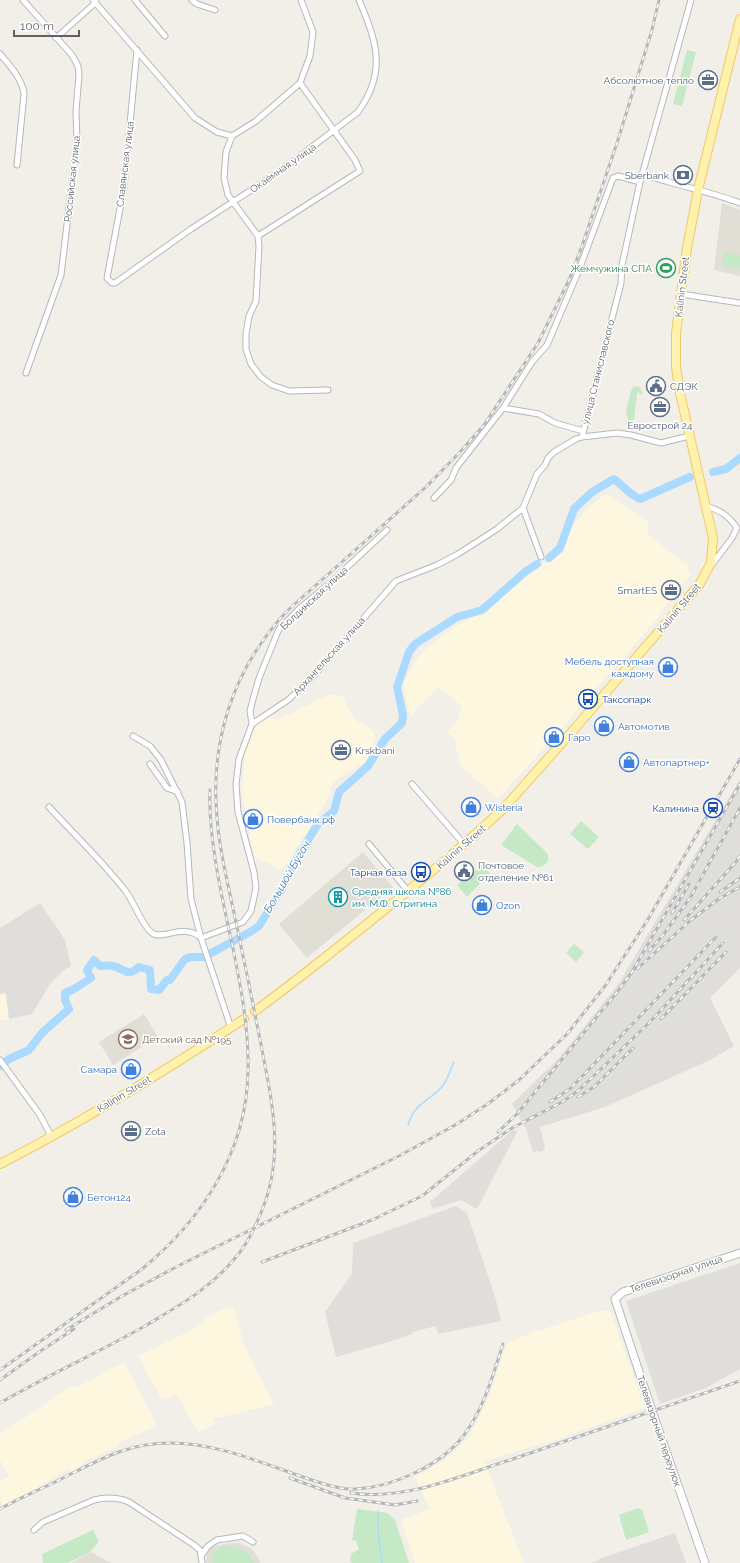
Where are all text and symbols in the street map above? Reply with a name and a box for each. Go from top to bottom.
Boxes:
scale bar [14,12,79,38]
text: 100 m [20,19,54,33]
office icon: Абсолютное тепло [697,69,719,91]
place label: Абсолютное тепло [604,75,694,86]
street label: Славянская улица [114,121,136,207]
street label: Российская улица [62,135,82,223]
street label: Окаёмная улица [248,141,318,195]
bank icon: Sberbank [672,164,694,186]
place label: Sberbank [625,170,670,181]
street label: Kalinin Street [673,255,691,318]
sports icon: Жемчужина СПА [655,257,677,279]
place label: Жемчужина СПА [571,263,652,274]
street label: улица Станиславского [580,318,616,426]
public building icon: СДЭК [645,375,667,397]
place label: СДЭК [670,381,698,392]
office icon: Еврострой 24 [649,396,671,418]
place label: Еврострой 24 [627,420,693,431]
street label: Болдинская улица [278,564,350,632]
office icon: SmartES [660,579,682,601]
street label: Kalinin Street [655,581,703,635]
place label: SmartES [617,585,657,596]
street label: Архангельская улица [291,615,367,697]
place label: Мебель доступная каждому [565,656,655,679]
shop icon: Мебель доступная каждому [657,656,679,678]
bus stop icon: Таксопарк [577,688,599,710]
place label: Таксопарк [602,694,651,705]
shop icon: Автомотив [593,715,615,737]
place label: Автомотив [618,721,670,732]
shop icon: Гаро [543,726,565,748]
place label: Гаро [568,732,591,743]
office icon: Krskbani [330,739,352,761]
place label: Krskbani [355,745,395,756]
shop icon: Автопартнер+ [618,751,640,773]
place label: Автопартнер+ [643,757,710,768]
shop icon: Wisteria [460,796,482,818]
station icon: Калинина [702,797,724,819]
place label: Wisteria [485,802,523,813]
place label: Калинина [653,803,699,814]
shop icon: Повербанк.рф [242,808,264,830]
place label: Повербанк.рф [267,814,335,825]
street label: Kalinin Street [434,822,488,871]
water label: Большой Бугач [261,838,313,915]
public building icon: Почтовое отделение №61 [453,860,475,882]
place label: Почтовое отделение №61 [478,860,554,883]
bus stop icon: Тарная база [410,861,432,883]
place label: Тарная база [350,867,407,878]
building icon: Средняя школа №86 им. М.Ф. Стригина [327,886,349,908]
place label: Средняя школа №86 им. М.Ф. Стригина [352,886,451,909]
shop icon: Ozon [471,894,493,916]
place label: Ozon [496,900,520,911]
school or university icon: Детский сад №195 [117,1028,139,1050]
place label: Детский сад №195 [142,1034,232,1045]
shop icon: Самара [120,1058,142,1080]
place label: Самара [81,1064,117,1075]
street label: Kalinin Street [95,1073,153,1114]
office icon: Zota [120,1120,142,1142]
place label: Zota [145,1126,166,1137]
shop icon: Бетон124 [62,1186,84,1208]
place label: Бетон124 [87,1192,131,1203]
street label: Телевизорная улица [628,1253,724,1295]
street label: Телевизорный переулок [635,1374,683,1488]

